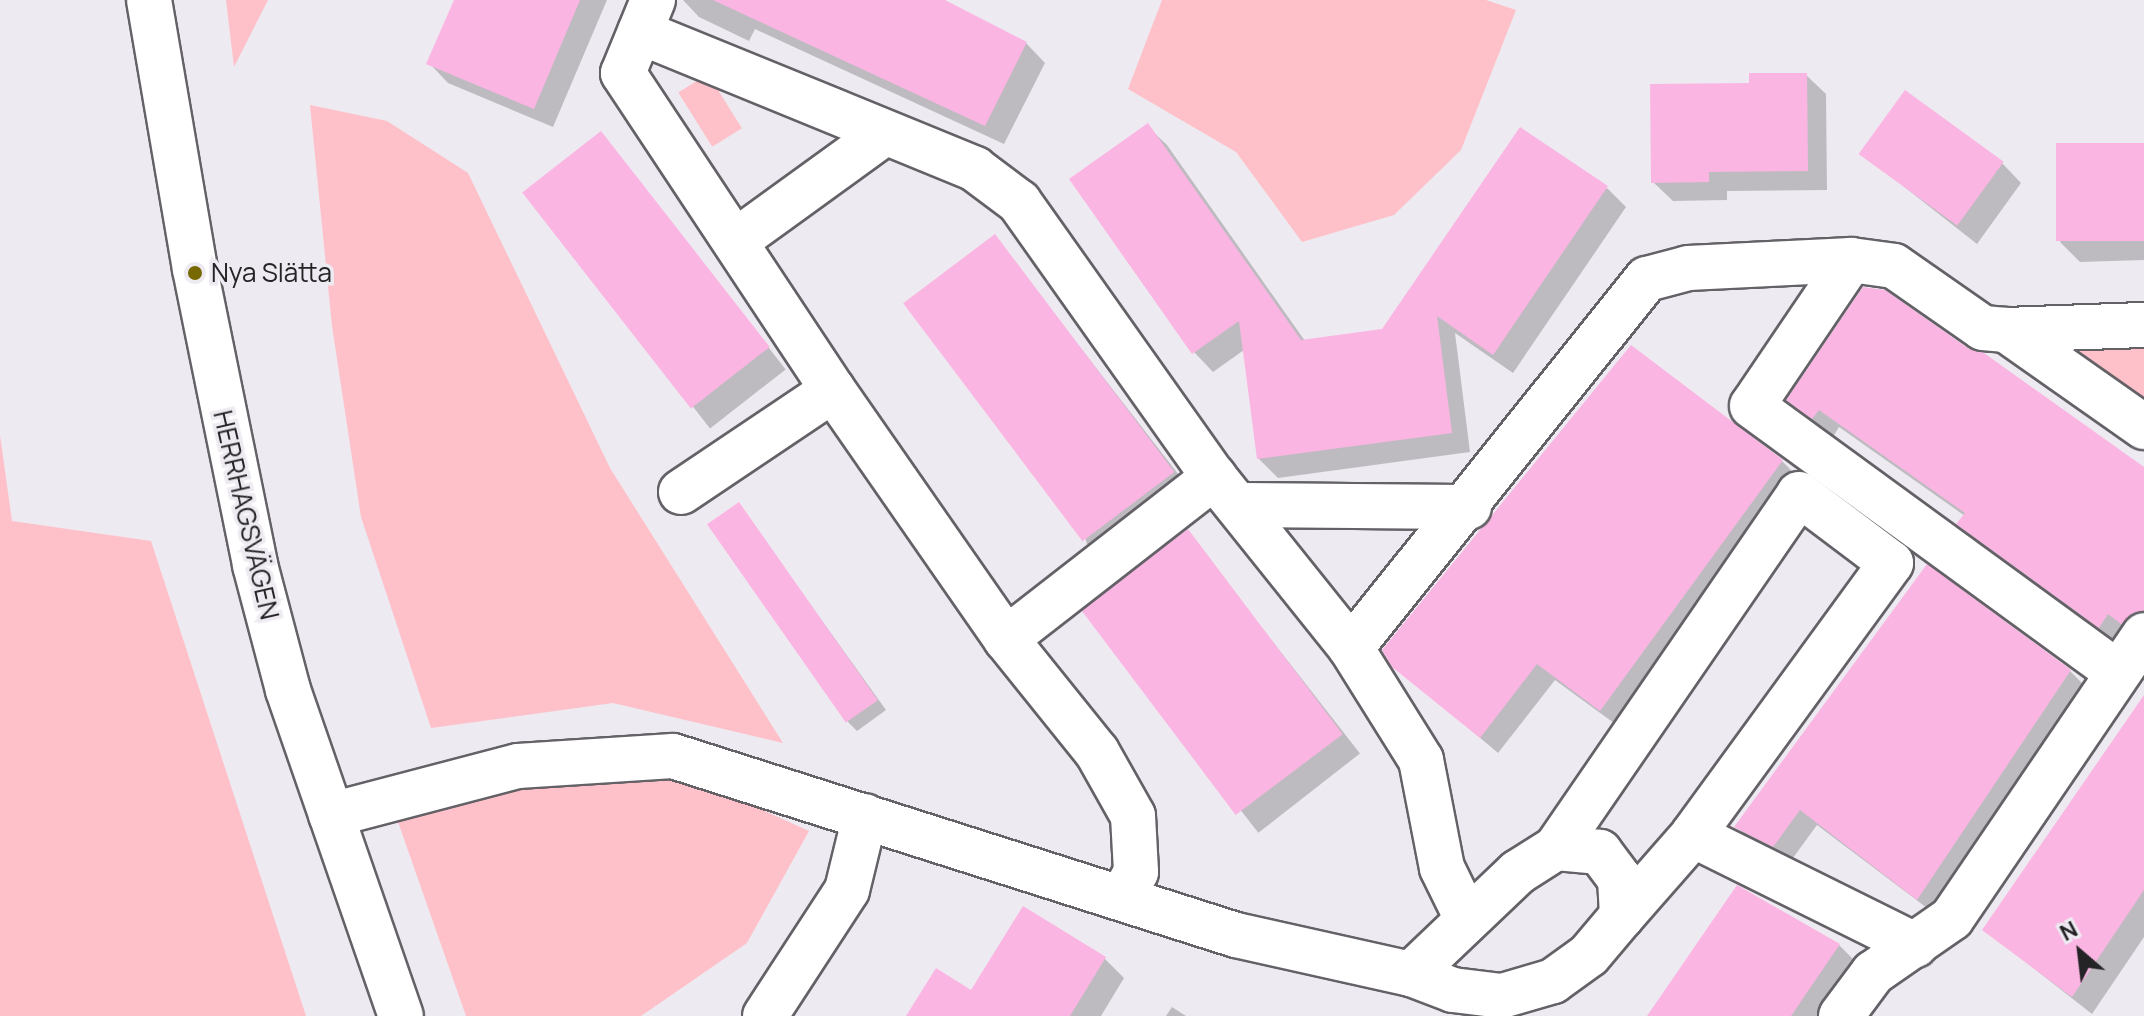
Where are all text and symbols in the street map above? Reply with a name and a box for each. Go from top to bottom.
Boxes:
place label: Nya Slätta [211,257,332,289]
marker: Nya Slätta [186,264,204,282]
street label: HERRHAGSVÄGEN [207,407,285,623]
north arrow [2040,912,2120,992]
text: N [2055,914,2083,948]

